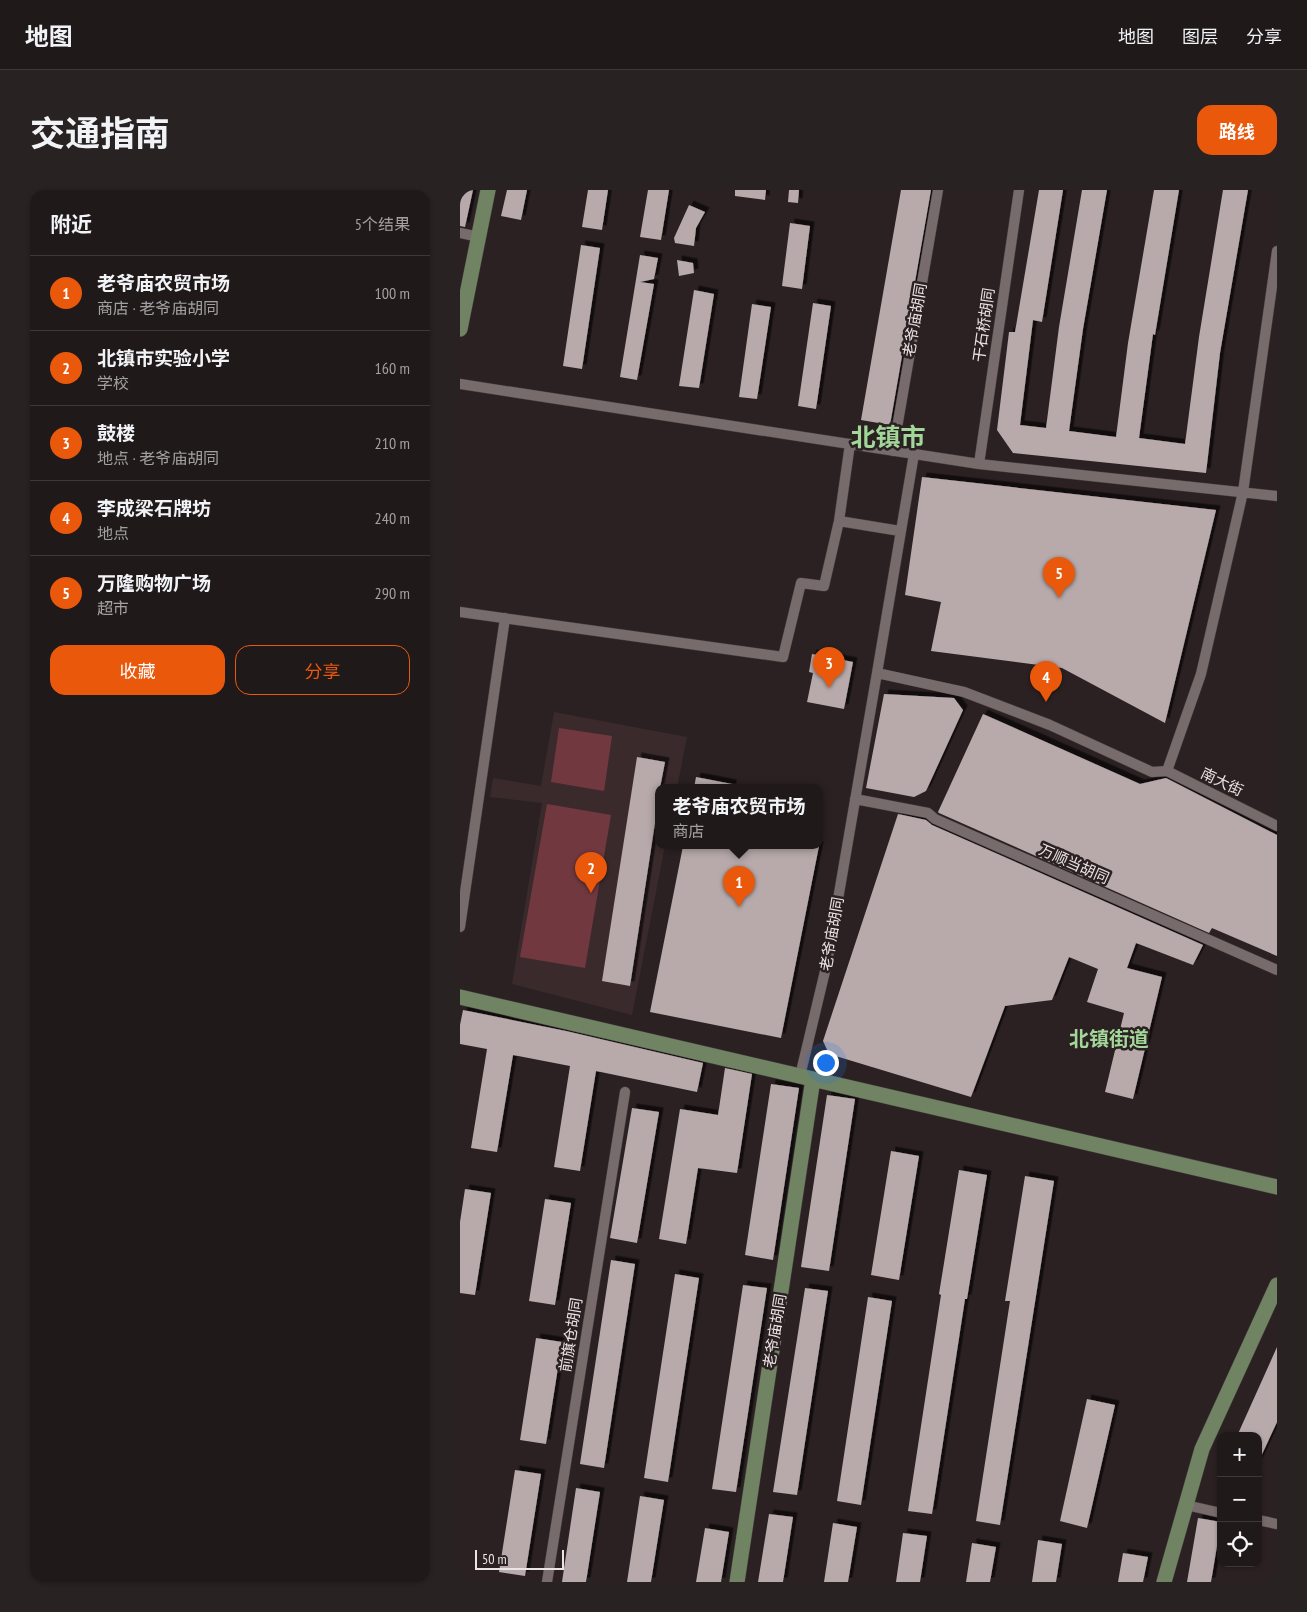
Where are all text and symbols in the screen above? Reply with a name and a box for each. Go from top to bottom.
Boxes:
text: 地图 [25,21,73,52]
text: 地图 [1118,25,1154,48]
text: 图层 [1182,25,1218,48]
text: 分享 [1246,25,1282,48]
button: 路线 [1197,105,1277,155]
text: 交通指南 [30,110,170,156]
text: 附近 [50,211,92,238]
text: 5个结果 [355,214,410,234]
text: 老爷庙农贸市场 [97,271,230,295]
street label: 老爷庙胡同 [899,281,930,359]
text: 1 [62,283,70,303]
text: 100 m [375,283,410,303]
street label: 干石桥胡同 [969,286,998,363]
text: 商店 · 老爷庙胡同 [97,298,219,318]
text: 北镇市实验小学 [97,346,230,370]
text: 2 [62,358,70,378]
text: 160 m [375,358,410,378]
text: 学校 [97,373,129,393]
text: 鼓楼 [97,421,135,445]
district label: 北镇市 [850,421,926,453]
text: 3 [62,433,70,453]
text: 210 m [375,433,410,453]
text: 地点 · 老爷庙胡同 [97,448,219,468]
text: 李成梁石牌坊 [97,496,211,520]
text: 4 [62,508,70,528]
text: 240 m [375,508,410,528]
text: 地点 [97,523,129,543]
pin: 5 [1043,557,1075,598]
text: 万隆购物广场 [97,571,211,595]
text: 5 [62,583,70,603]
text: 290 m [375,583,410,603]
text: 超市 [97,598,129,618]
button: 收藏 [50,645,225,695]
button: 分享 [235,645,410,695]
pin: 3 [813,647,845,688]
pin: 4 [1030,661,1062,702]
street label: 南大街 [1198,763,1247,800]
popup [655,784,823,849]
text: 老爷庙农贸市场 [672,794,806,818]
text: 商店 [672,821,705,841]
street label: 万顺当胡同 [1036,840,1112,887]
pin: 2 [575,852,607,893]
pin: 1 [723,866,755,907]
street label: 老爷庙胡同 [816,895,847,973]
district label: 北镇街道 [1069,1026,1149,1052]
your location [813,1050,839,1076]
street label: 老爷庙胡同 [759,1292,790,1369]
street label: 前旗仓胡同 [555,1296,586,1373]
map controls [1217,1432,1262,1567]
button: + [1217,1432,1262,1477]
button: − [1217,1477,1262,1522]
button: locate [1217,1522,1262,1567]
scale bar [475,1547,564,1570]
text: 50 m [482,1550,507,1568]

